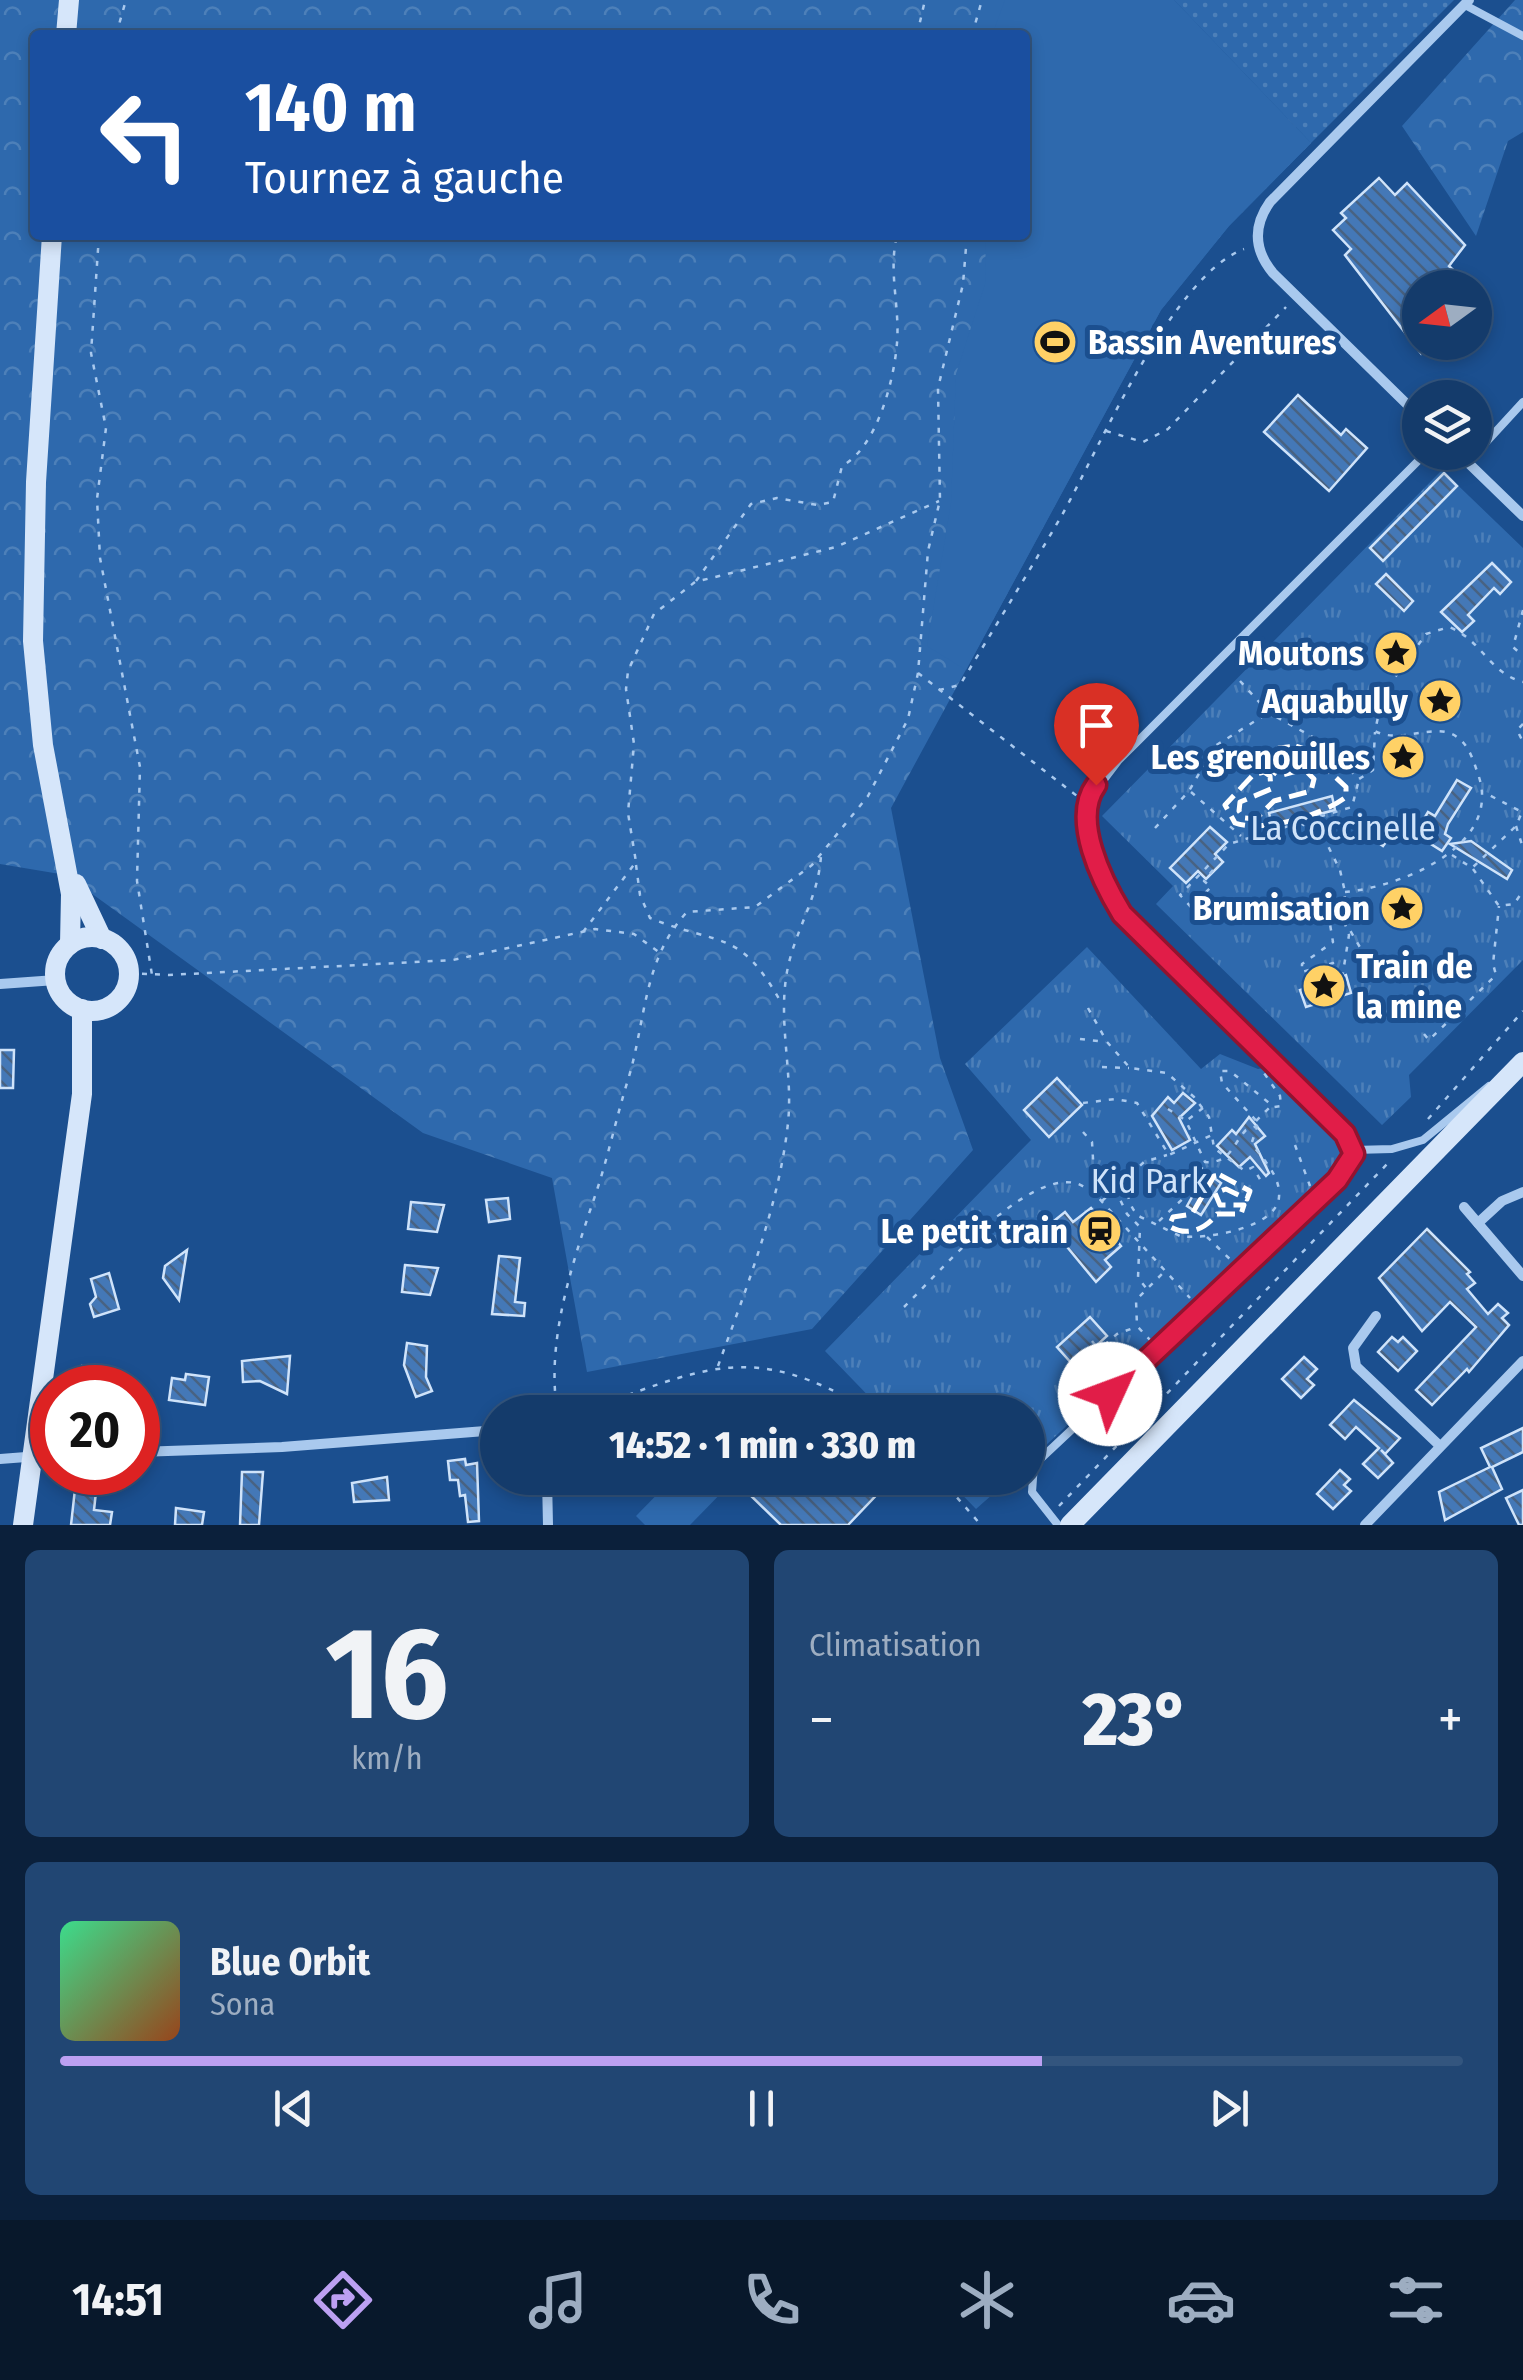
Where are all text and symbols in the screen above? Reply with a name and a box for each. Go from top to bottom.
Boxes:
text: 140 m [245,66,417,150]
icon: left [80,70,210,200]
text: Tournez à gauche [245,151,564,205]
north arrow [1402,270,1492,360]
map controls [1402,270,1492,470]
sports icon: Bassin Aventures [1032,319,1078,365]
place label: Bassin Aventures [1088,321,1337,363]
button: layers [1402,380,1492,470]
place icon: Moutons [1373,630,1419,676]
place label: Moutons [1238,632,1364,674]
place icon: Aquabully [1417,678,1463,724]
place label: Aquabully [1261,680,1408,722]
pin [1054,683,1139,786]
icon: arrive [1069,698,1124,753]
place icon: Les grenouilles [1380,734,1426,780]
place label: Les grenouilles [1151,736,1370,778]
park label: La Coccinelle [1250,807,1436,849]
place icon: Brumisation [1379,885,1425,931]
place label: Brumisation [1193,887,1370,929]
place label: Train de la mine [1356,945,1473,1027]
place icon: Train de la mine [1301,963,1347,1009]
park label: Kid Park [1091,1160,1208,1202]
station icon: Le petit train [1077,1208,1123,1254]
place label: Le petit train [881,1210,1068,1252]
position arrow [1058,1342,1162,1446]
speed limit sign: 20 [30,1365,160,1495]
text: 14:52 · 1 min · 330 m [609,1422,916,1468]
text: 16 [326,1596,448,1752]
text: Climatisation [809,1626,982,1664]
text: 23° [1083,1675,1189,1765]
text: − [809,1687,834,1753]
text: + [1438,1687,1463,1753]
text: km/h [351,1739,423,1777]
text: Blue Orbit [210,1939,370,1985]
text: Sona [210,1985,275,2023]
icon: previous [266,2081,321,2136]
icon: pause [734,2081,789,2136]
icon: next [1202,2081,1257,2136]
icon: directions [308,2265,378,2335]
icon: music [523,2265,593,2335]
icon: phone [737,2265,807,2335]
icon: climate [952,2265,1022,2335]
icon: car [1166,2265,1236,2335]
icon: filters [1381,2265,1451,2335]
text: 14:51 [72,2273,164,2327]

